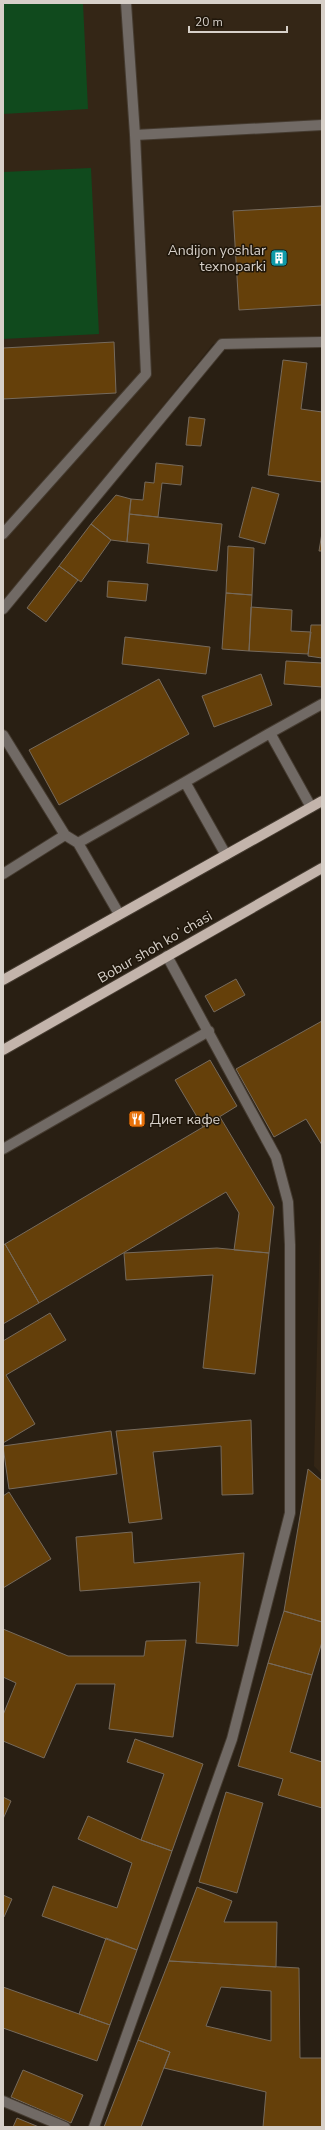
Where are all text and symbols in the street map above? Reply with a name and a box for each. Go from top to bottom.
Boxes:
scale bar [189,8,287,34]
text: 20 m [195,14,223,30]
place label: Andijon yoshlar texnoparki [168,241,266,276]
building icon: Andijon yoshlar texnoparki [269,248,289,268]
street label: Bobur shoh koʻchasi [94,906,216,988]
restaurant icon: Диет кафе [127,1109,147,1129]
place label: Диет кафе [150,1110,220,1129]

